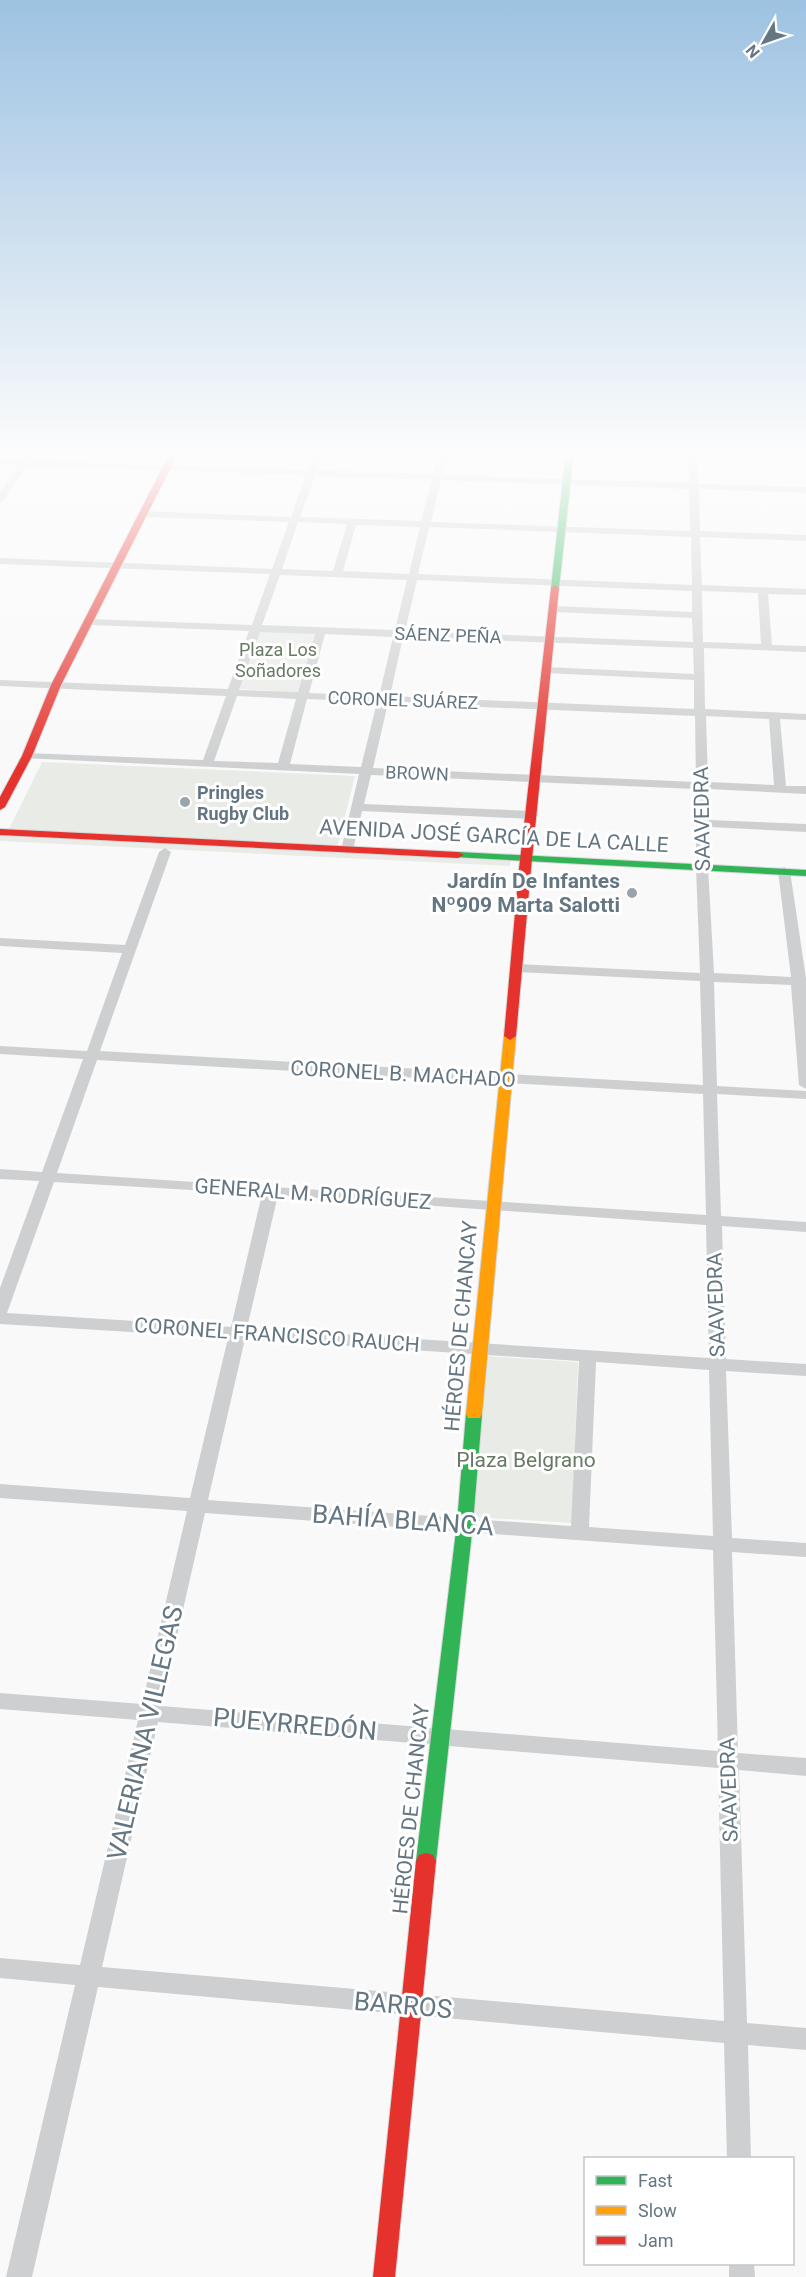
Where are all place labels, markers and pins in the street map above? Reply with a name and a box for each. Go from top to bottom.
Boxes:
place label: Pringles Rugby Club [197,782,289,824]
marker: Pringles Rugby Club [178,795,192,809]
place label: Jardín De Infantes Nº909 Marta Salotti [431,869,620,917]
marker: Jardín De Infantes Nº909 Marta Salotti [625,886,639,900]

